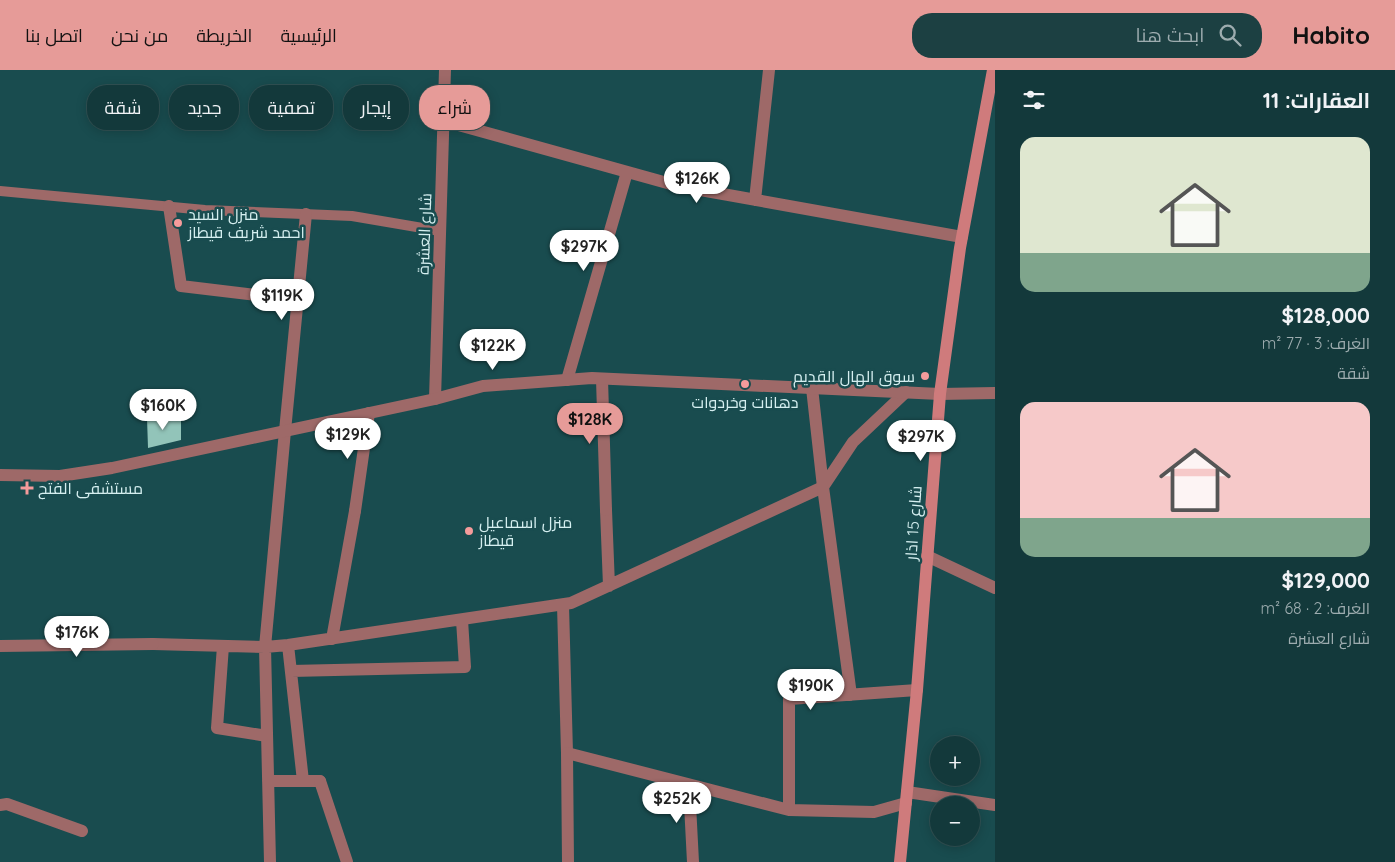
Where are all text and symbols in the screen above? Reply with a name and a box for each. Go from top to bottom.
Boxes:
search box [912,13,1262,58]
text: Habito [1292,20,1370,50]
icon: search [1216,21,1244,49]
text: ابحث هنا [1136,23,1204,47]
text: اتصل بنا [25,24,83,47]
text: من نحن [111,24,168,47]
text: الخريطة [196,24,252,47]
text: الرئيسية [280,24,337,47]
chip: شقة [87,85,159,130]
chip: جديد [169,85,239,130]
chip: تصفية [249,85,333,130]
chip: إيجار [343,85,409,130]
chip: شراء [419,85,490,130]
icon: filters [1020,86,1048,114]
text: العقارات: 11 [1263,87,1370,113]
pin: $126K [662,162,732,204]
text: $126K [675,168,719,188]
icon: home [1150,170,1240,260]
street label: شارع العشرة [413,193,437,275]
place label: منزل السيد احمد شريف قيطاز [187,204,305,242]
marker: منزل السيد احمد شريف قيطاز [172,217,184,229]
pin: $297K [549,230,619,272]
text: $297K [561,236,607,256]
pin: $119K [247,278,317,321]
text: $119K [261,285,303,305]
text: $128,000 [1281,302,1370,328]
pin: $122K [458,328,528,371]
text: الغرف: 3 · 77 m² [1262,333,1370,353]
text: $122K [471,335,515,355]
text: شقة [1337,363,1370,383]
place label: سوق الهال القديم [793,366,915,388]
marker: سوق الهال القديم [919,370,931,382]
marker: دهانات وخردوات [739,378,751,390]
pin: $160K [128,388,198,431]
place label: دهانات وخردوات [692,392,798,412]
text: $160K [141,395,185,415]
pin: $128K [555,402,625,445]
text: $128K [568,409,612,429]
pin: $129K [313,418,383,460]
pin: $297K [886,420,956,462]
text: $129K [326,424,370,444]
text: $297K [898,426,944,446]
icon: home [1150,435,1240,525]
place label: مستشفى الفتح [38,478,143,500]
marker: مستشفى الفتح [20,481,34,495]
street label: شارع 15 اذار [900,485,928,562]
place label: منزل اسماعيل قيطاز [478,512,572,550]
marker: منزل اسماعيل قيطاز [463,525,475,537]
text: $129,000 [1281,567,1370,593]
text: الغرف: 2 · 68 m² [1260,598,1370,618]
pin: $176K [42,616,112,658]
text: $176K [55,622,99,642]
text: شارع العشرة [1288,628,1370,648]
pin: $190K [776,668,846,711]
text: $190K [788,675,834,695]
map controls [930,736,980,846]
button: + [930,736,980,786]
pin: $252K [642,782,712,824]
text: $252K [653,788,701,808]
button: − [930,796,980,846]

